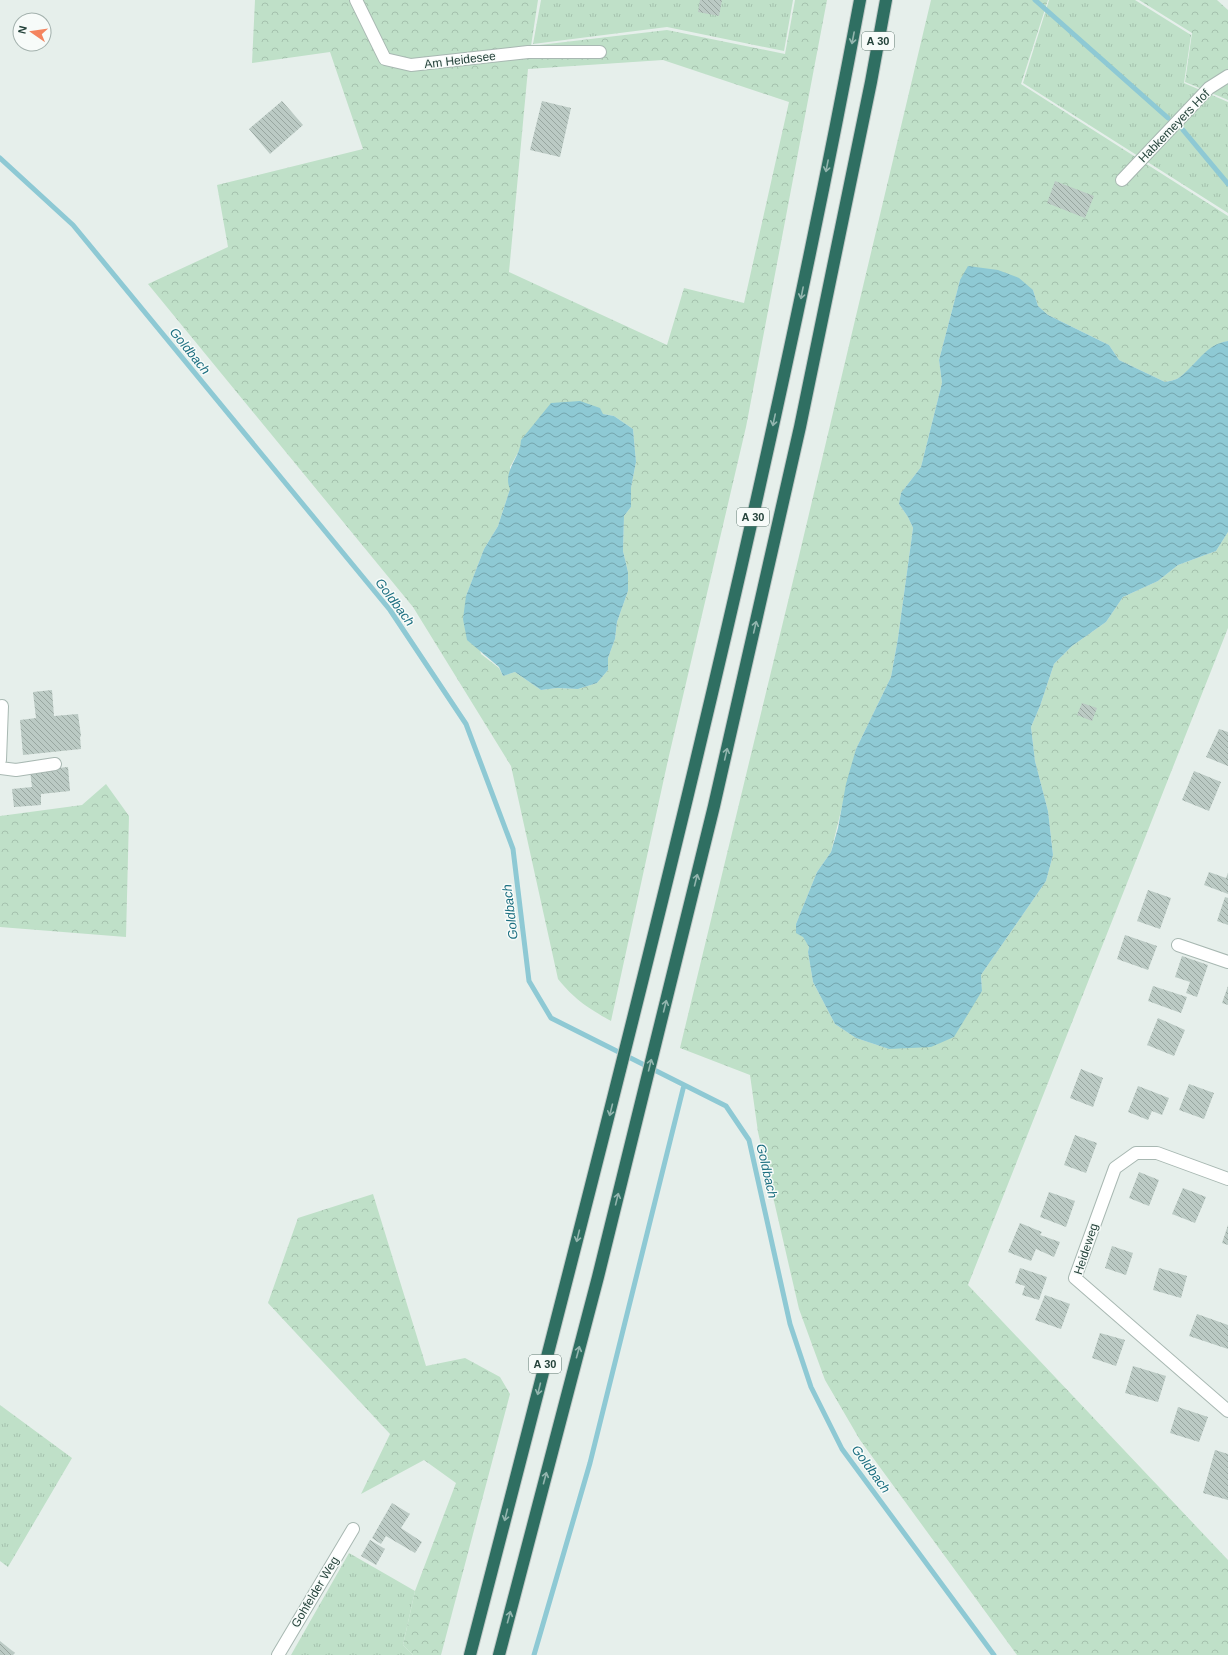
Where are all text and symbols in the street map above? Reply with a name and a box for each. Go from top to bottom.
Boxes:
north arrow [12,12,52,52]
text: N [16,24,29,35]
one-way arrow [848,31,856,44]
road number: A 30 [862,32,894,50]
street label: Am Heidesee [423,49,497,71]
street label: Habkemeyers Hof [1136,86,1213,165]
one-way arrow [823,159,831,172]
one-way arrow [798,286,806,299]
water label: Goldbach [167,325,213,377]
one-way arrow [770,413,778,426]
road number: A 30 [737,508,769,526]
water label: Goldbach [372,575,418,629]
one-way arrow [752,621,759,634]
one-way arrow [722,748,730,761]
one-way arrow [692,874,700,887]
water label: Goldbach [499,883,521,941]
one-way arrow [661,1000,669,1013]
one-way arrow [647,1059,655,1072]
one-way arrow [606,1103,614,1116]
water label: Goldbach [753,1142,781,1200]
one-way arrow [614,1193,622,1206]
street label: Heideweg [1071,1221,1101,1277]
one-way arrow [574,1229,582,1242]
one-way arrow [575,1346,583,1359]
road number: A 30 [529,1355,561,1373]
one-way arrow [534,1382,542,1395]
water label: Goldbach [849,1442,893,1496]
one-way arrow [542,1472,549,1485]
one-way arrow [502,1508,509,1521]
street label: Gohfelder Weg [288,1554,342,1630]
one-way arrow [505,1611,513,1624]

